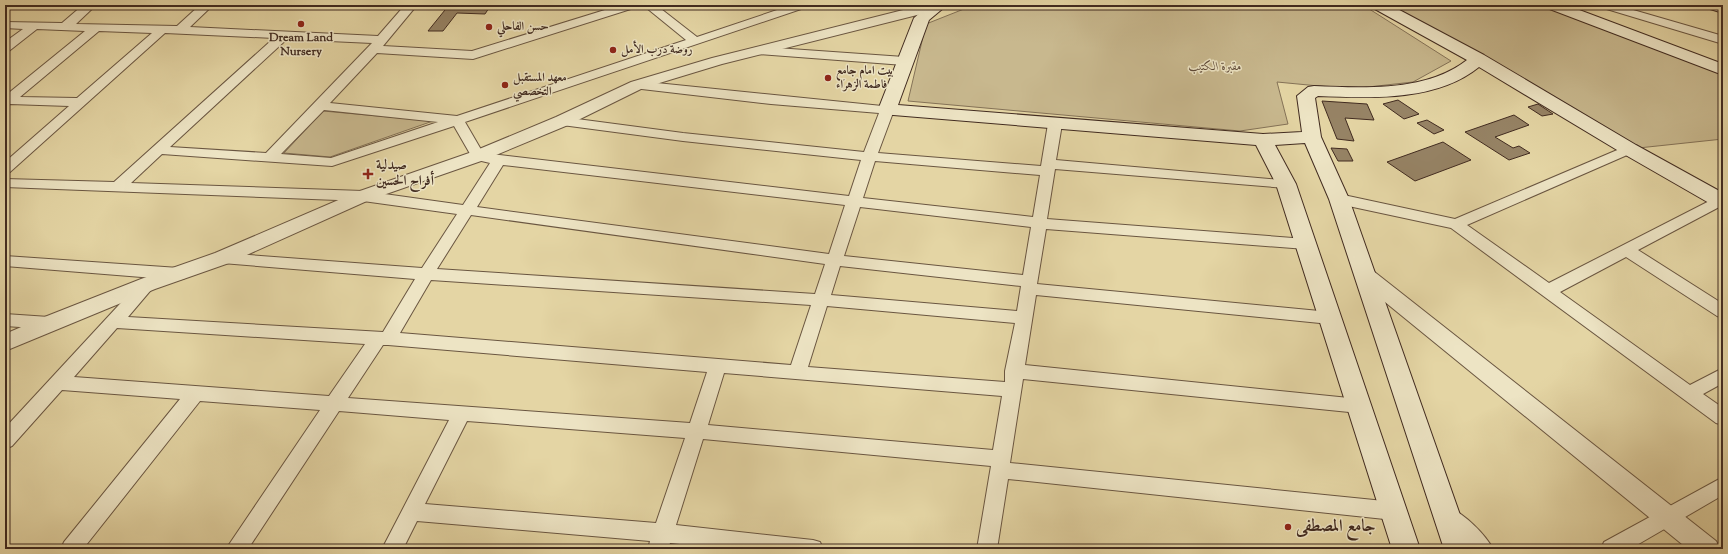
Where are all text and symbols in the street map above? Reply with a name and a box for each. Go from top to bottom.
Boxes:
place label: حسن الفاحلي [496,18,549,38]
marker: Dream Land Nursery [296,19,306,29]
marker: حسن الفاحلي [484,22,494,32]
place label: Dream Land Nursery [268,29,333,61]
place label: روضة درب الأمل [621,40,693,59]
marker: روضة درب الأمل [608,45,618,55]
park label: مقبرة الكتيب [1188,58,1242,76]
place label: بيت امام جامع فاطمة الزهراء [836,62,894,94]
place label: معهد المستقبل التخصصي [513,69,567,102]
marker: بيت امام جامع فاطمة الزهراء [823,73,833,83]
marker: معهد المستقبل التخصصي [500,80,510,90]
place label: صيدلية أفراح الحسين [376,156,435,193]
marker: صيدلية أفراح الحسين [363,169,373,179]
place label: جامع المصطفى [1295,515,1376,541]
marker: جامع المصطفى [1283,522,1293,532]

